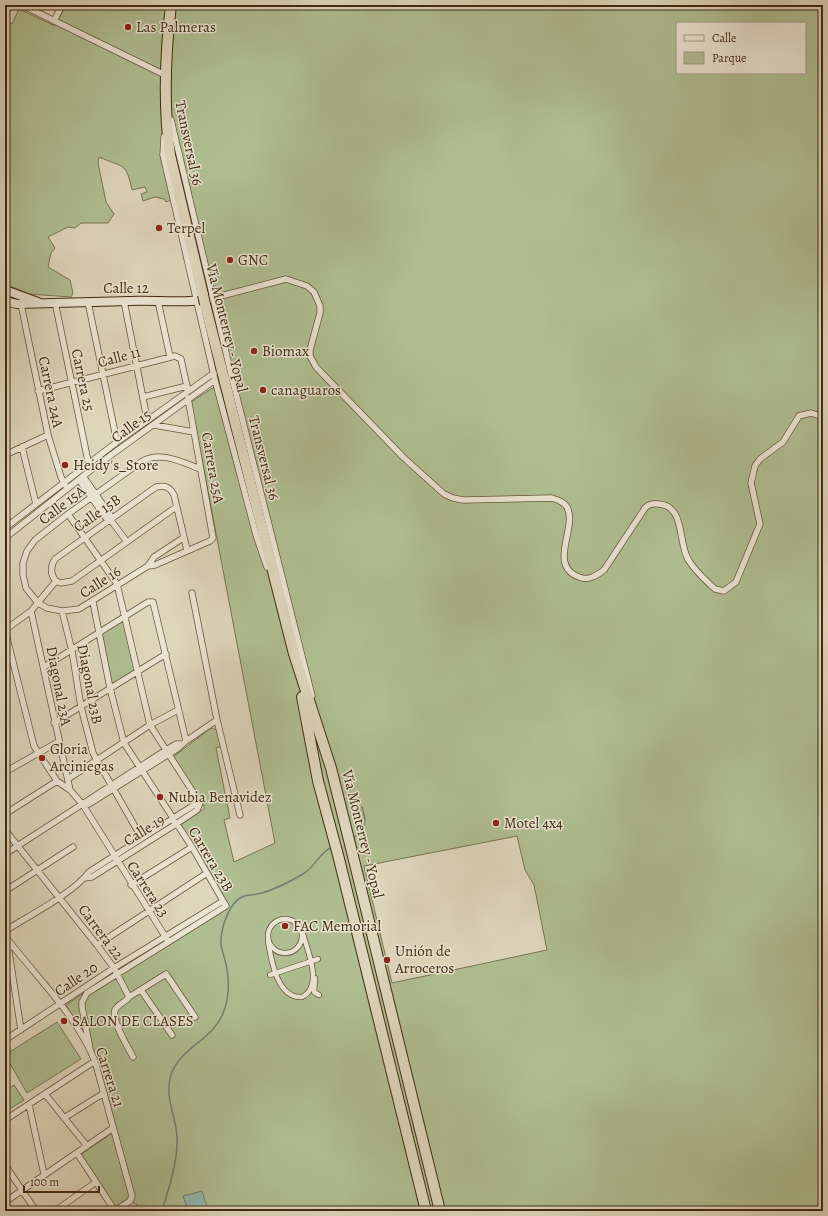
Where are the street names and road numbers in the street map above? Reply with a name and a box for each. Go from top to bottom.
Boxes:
street label: Transversal 36 [170,99,208,187]
street label: Vía Monterrey - Yopal [201,261,253,395]
street label: Calle 12 [103,278,149,298]
street label: Calle 11 [95,342,143,372]
street label: Carrera 25 [67,347,99,413]
street label: Carrera 24A [34,354,68,430]
street label: Calle 15 [107,405,155,447]
street label: Transversal 36 [244,414,284,502]
street label: Carrera 25A [197,431,229,506]
street label: Calle 15A [35,481,90,529]
street label: Calle 15B [69,489,125,537]
street label: Calle 16 [75,561,125,603]
street label: Diagonal 23B [72,642,108,726]
street label: Diagonal 23A [41,644,77,728]
street label: Vía Monterrey - Yopal [337,767,389,901]
street label: Calle 19 [119,809,169,850]
street label: Carrera 23B [184,823,238,895]
street label: Carrera 23 [122,857,174,921]
street label: Carrera 22 [74,900,128,964]
street label: Calle 20 [50,957,102,1001]
street label: Carrera 21 [91,1044,129,1110]

